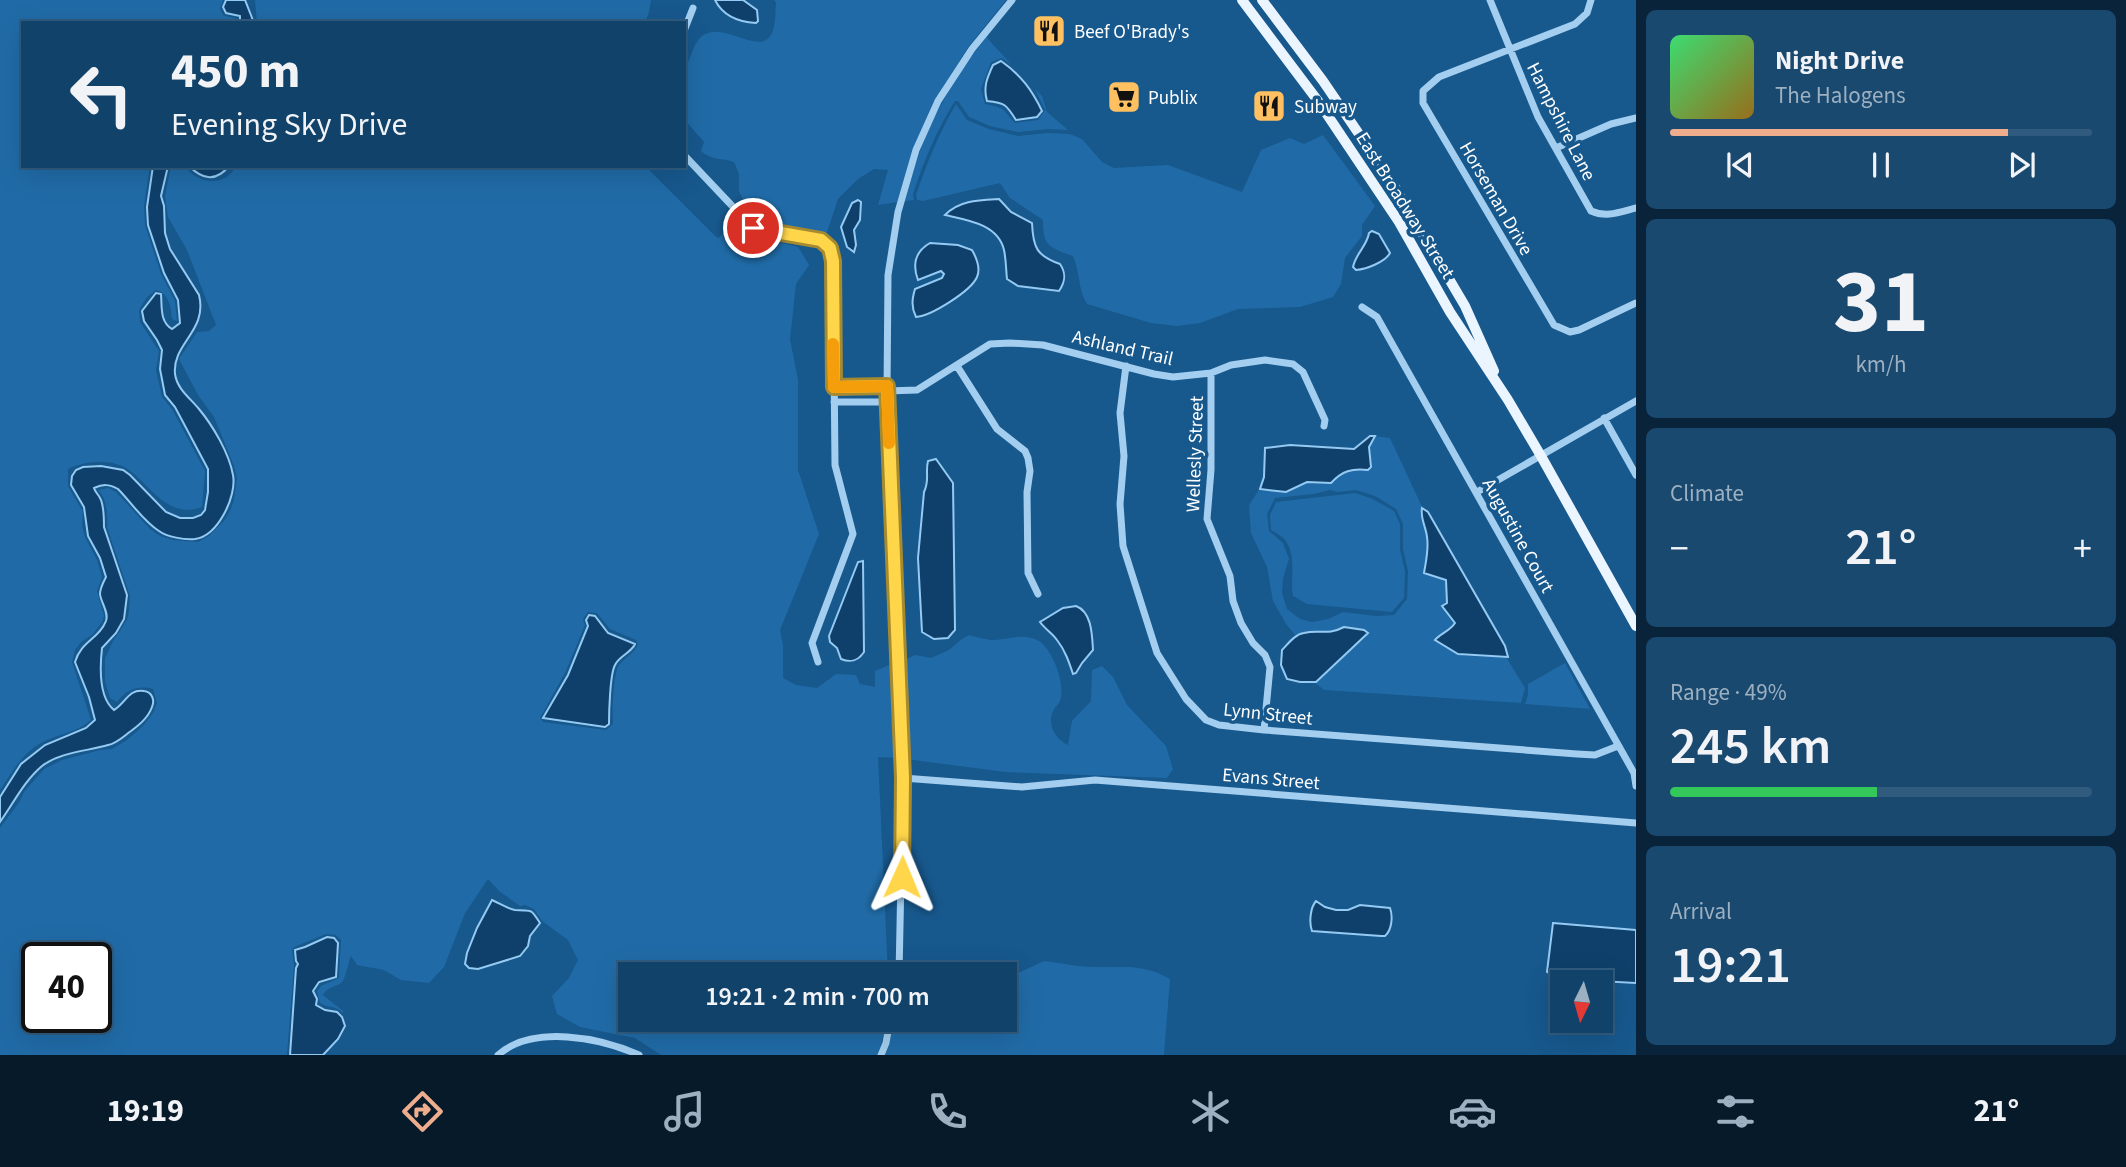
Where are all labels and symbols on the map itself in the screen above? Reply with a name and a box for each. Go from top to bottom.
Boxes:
restaurant icon: Beef O'Brady's [1030,12,1068,50]
place label: Beef O'Brady's [1074,19,1189,46]
street label: Hampshire Lane [1519,58,1602,185]
supermarket icon: Publix [1105,78,1143,116]
place label: Publix [1148,85,1198,112]
restaurant icon: Subway [1250,87,1288,125]
place label: Subway [1294,94,1357,121]
street label: East Broadway Street [1349,127,1461,285]
street label: Horseman Drive [1452,137,1539,261]
pin [723,198,783,258]
street label: Ashland Trail [1070,324,1176,373]
street label: Wellesly Street [1180,395,1211,513]
street label: Augustine Court [1475,474,1561,598]
street label: Lynn Street [1222,696,1314,733]
street label: Evans Street [1221,762,1321,797]
position arrow [865,840,939,914]
speed limit sign: 40 [21,942,112,1033]
north arrow [1550,970,1614,1032]

